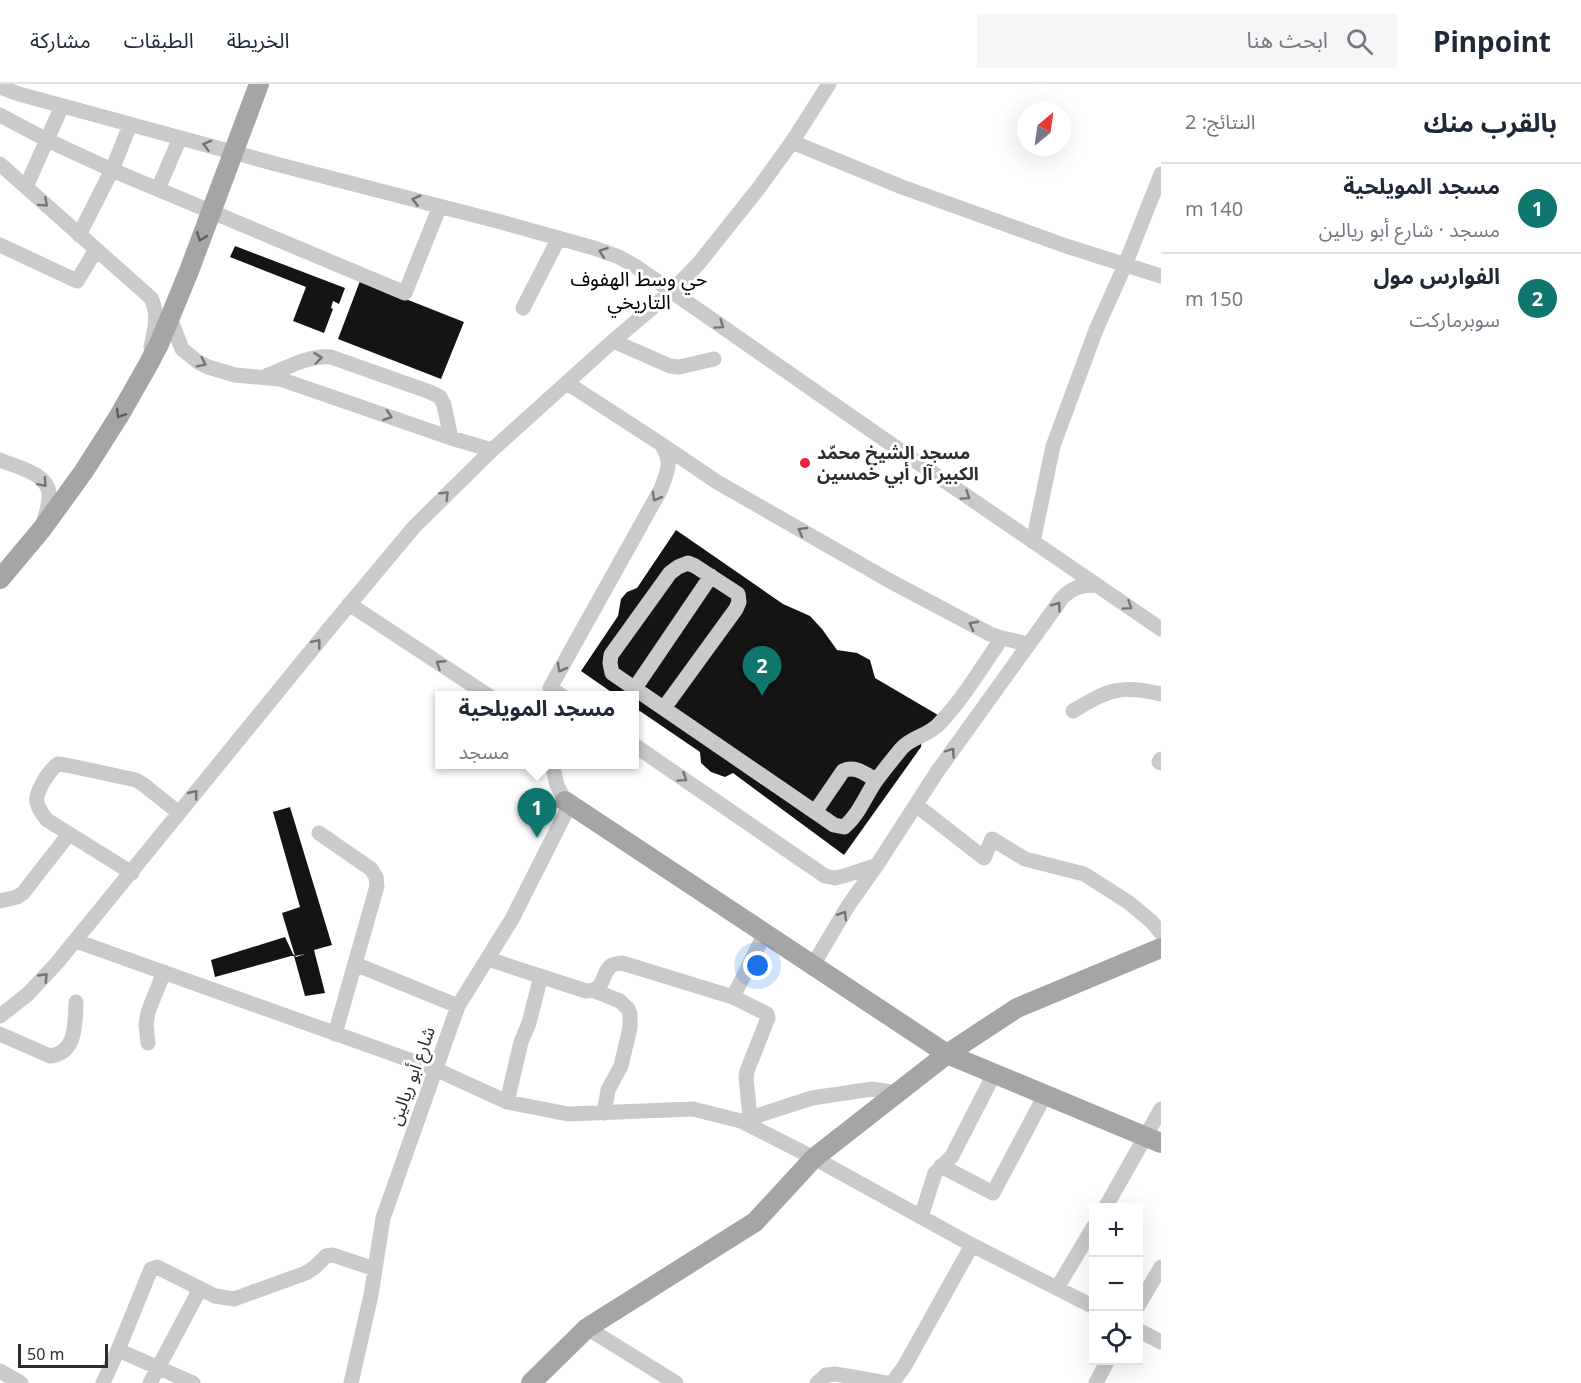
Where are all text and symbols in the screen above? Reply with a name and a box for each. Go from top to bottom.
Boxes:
search box [977,14,1397,68]
text: Pinpoint [1433,22,1551,60]
text: ابحث هنا [1247,24,1328,54]
icon: search [1343,25,1376,58]
text: مشاركة [30,26,91,54]
text: الطبقات [124,26,194,54]
text: الخريطة [227,26,290,54]
north arrow [1017,102,1071,156]
text: بالقرب منك [1423,104,1557,140]
text: النتائج: 2 [1185,108,1255,135]
one-way arrow [202,140,212,152]
text: مسجد المويلحية [1343,170,1500,200]
one-way arrow [411,194,421,207]
text: 140 m [1185,195,1243,222]
text: 1 [1532,195,1543,222]
one-way arrow [37,196,48,207]
text: مسجد · شارع أبو ريالين [1319,216,1500,243]
one-way arrow [196,231,209,242]
one-way arrow [599,246,609,259]
text: الفوارس مول [1373,260,1500,290]
district label: حي وسط الهفوف التاريخي [570,265,708,318]
text: 150 m [1185,285,1243,312]
text: 2 [1532,285,1543,312]
text: سوبرماركت [1409,306,1500,333]
one-way arrow [713,318,724,329]
one-way arrow [313,352,323,365]
one-way arrow [196,356,207,368]
one-way arrow [116,408,127,418]
one-way arrow [382,409,393,422]
place label: مسجد الشيخ محمّد الكبير آل أبي خمسين [817,440,979,488]
marker: مسجد الشيخ محمّد الكبير آل أبي خمسين [798,456,812,470]
one-way arrow [35,476,46,487]
one-way arrow [960,489,971,500]
one-way arrow [652,491,663,502]
one-way arrow [438,492,449,502]
one-way arrow [798,527,809,538]
one-way arrow [1121,599,1132,610]
one-way arrow [1050,601,1061,612]
one-way arrow [969,621,980,632]
one-way arrow [310,638,321,649]
pin: 2 [742,646,782,696]
one-way arrow [436,659,446,671]
one-way arrow [557,662,569,672]
popup [435,691,639,769]
text: مسجد المويلحية [459,692,615,722]
text: مسجد [459,738,510,765]
one-way arrow [944,748,955,759]
one-way arrow [676,771,687,782]
pin: 1 [518,788,556,838]
one-way arrow [187,790,198,801]
one-way arrow [835,911,847,921]
your location [743,951,772,980]
one-way arrow [37,974,48,984]
street label: شارع أبو ريالين [382,1023,443,1129]
map controls [1089,1203,1143,1365]
button: + [1089,1203,1143,1257]
button: − [1089,1257,1143,1311]
button: locate [1089,1311,1143,1365]
scale bar [18,1341,108,1368]
text: 50 m [27,1343,64,1365]

